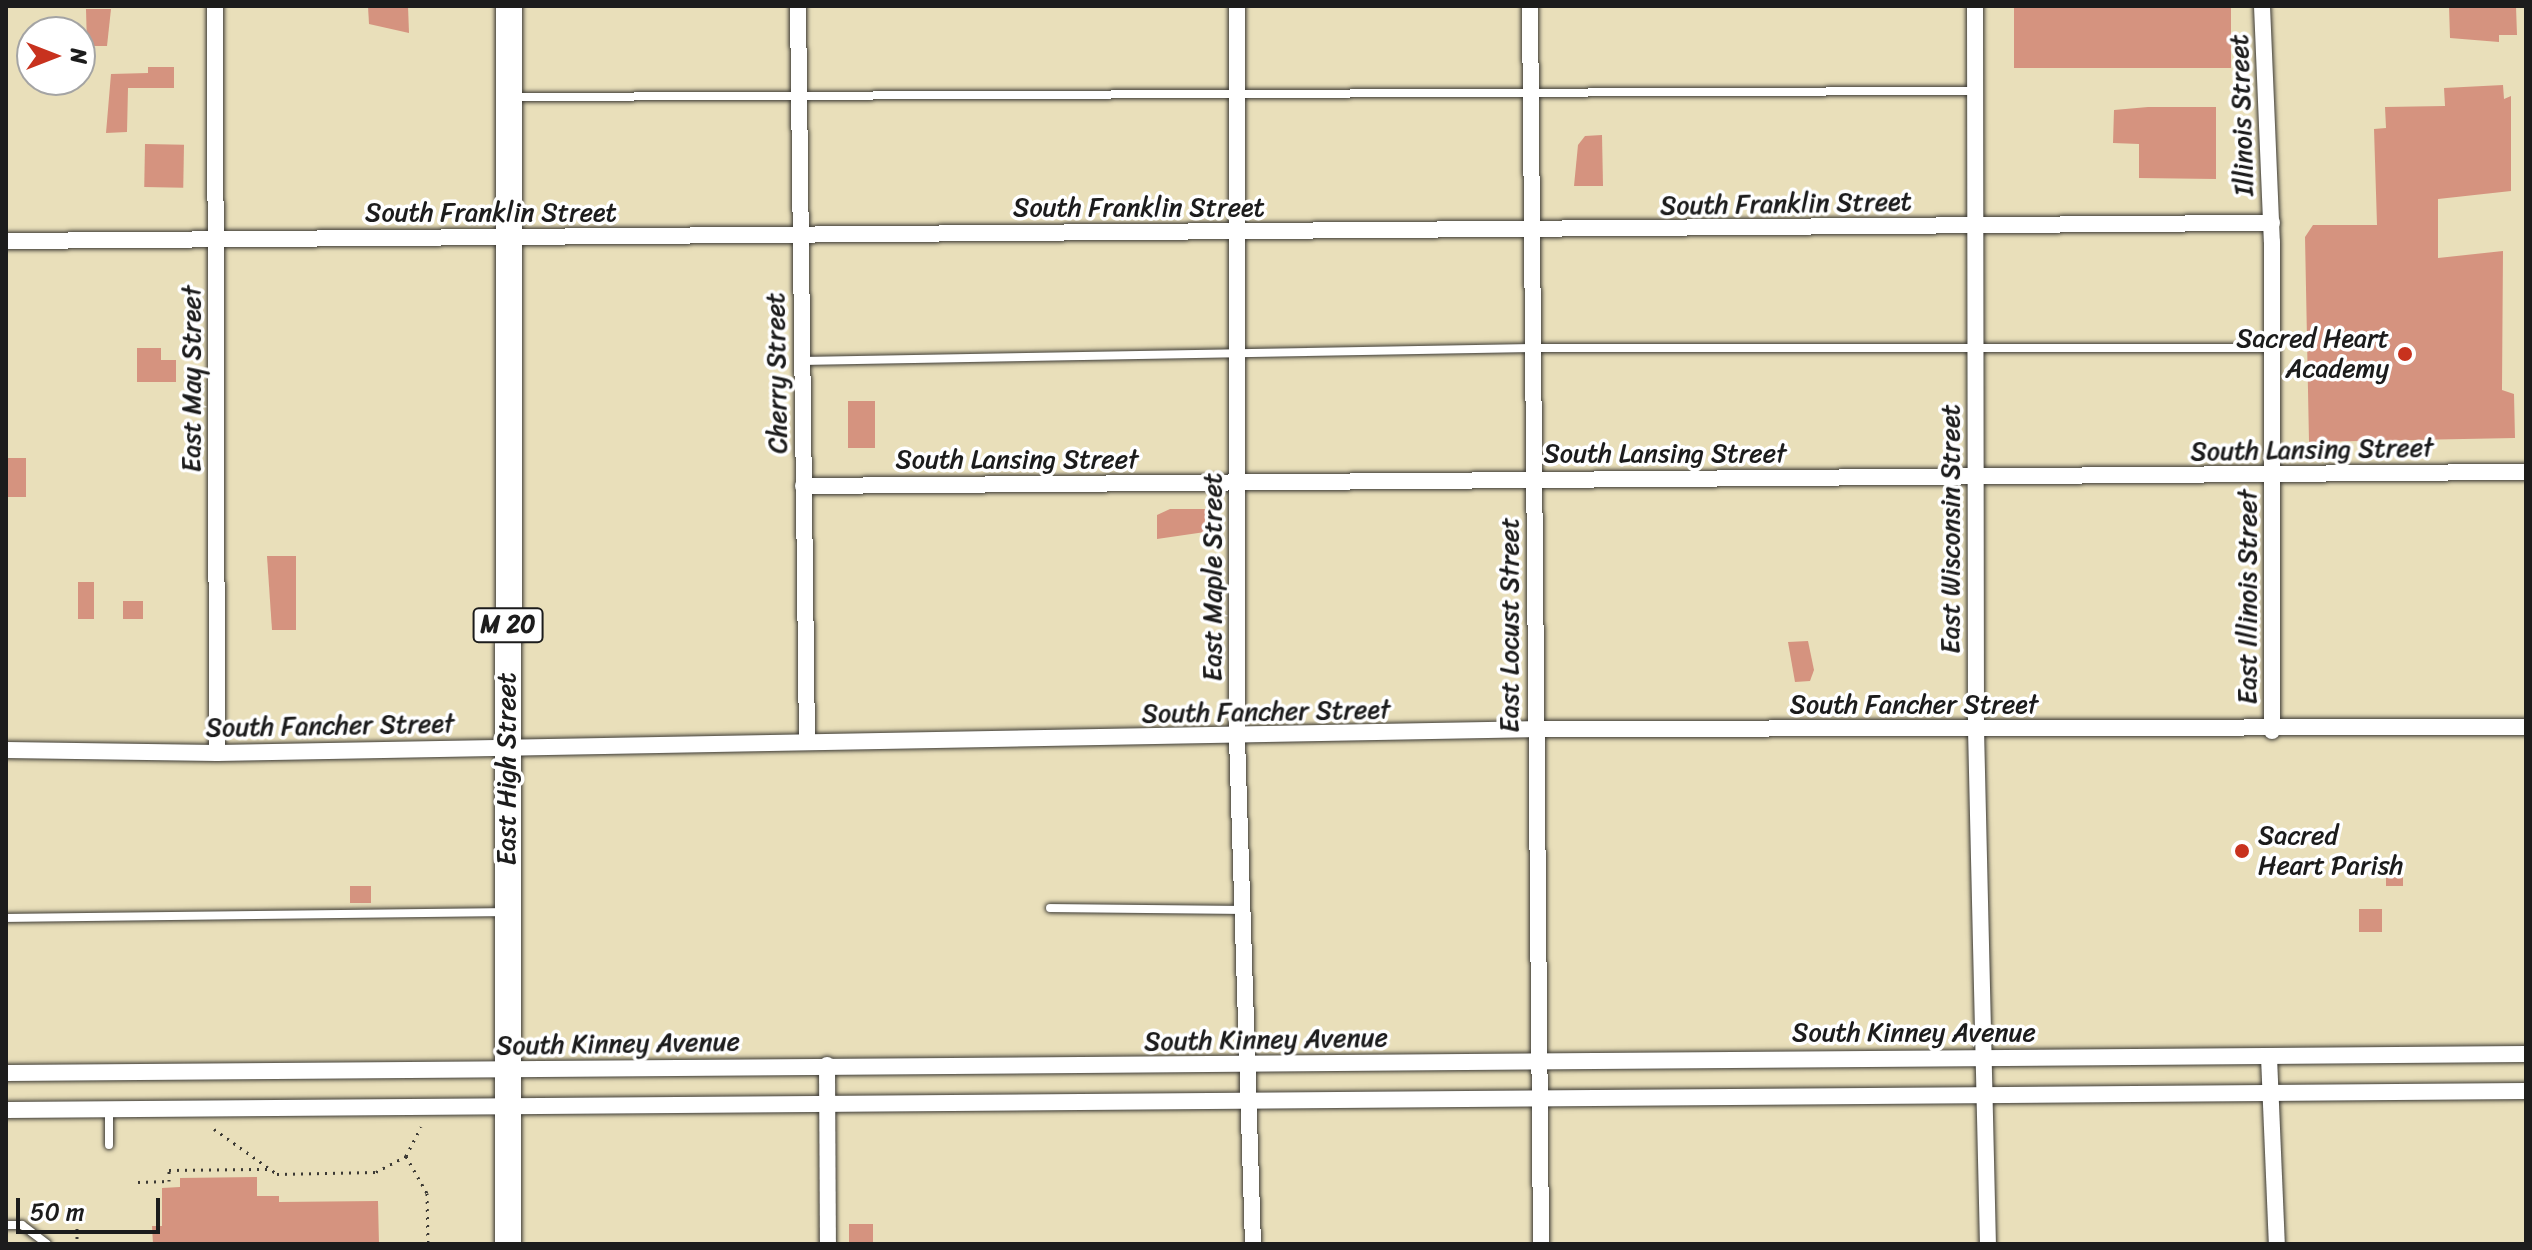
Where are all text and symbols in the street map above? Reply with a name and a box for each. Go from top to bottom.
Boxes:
north arrow [16,16,96,96]
street label: Illinois Street [2224,34,2260,196]
text: N [59,48,98,64]
street label: South Franklin Street [1660,186,1912,222]
street label: South Franklin Street [1013,192,1265,224]
street label: South Franklin Street [365,197,617,229]
street label: East May Street [176,285,208,473]
street label: Cherry Street [760,293,794,453]
place label: Sacred Heart Academy [2235,323,2389,384]
marker: Sacred Heart Academy [2396,345,2414,363]
street label: East Wisconsin Street [1935,403,1967,655]
street label: South Lansing Street [2190,432,2434,468]
street label: South Lansing Street [1544,438,1786,470]
street label: South Lansing Street [896,444,1138,476]
street label: East Maple Street [1197,473,1229,681]
street label: East Illinois Street [2232,488,2264,706]
street label: East Locust Street [1494,518,1526,732]
road number: M 20 [472,605,544,645]
street label: East High Street [491,673,523,865]
street label: South Fancher Street [1789,689,2039,721]
street label: South Fancher Street [1141,694,1391,730]
street label: South Fancher Street [205,708,455,744]
place label: Sacred Heart Parish [2258,820,2404,882]
marker: Sacred Heart Parish [2233,842,2251,860]
street label: South Kinney Avenue [1793,1017,2035,1049]
street label: South Kinney Avenue [1144,1022,1388,1058]
street label: South Kinney Avenue [496,1026,740,1062]
scale bar [20,1182,164,1232]
text: 50 m [30,1191,85,1233]

